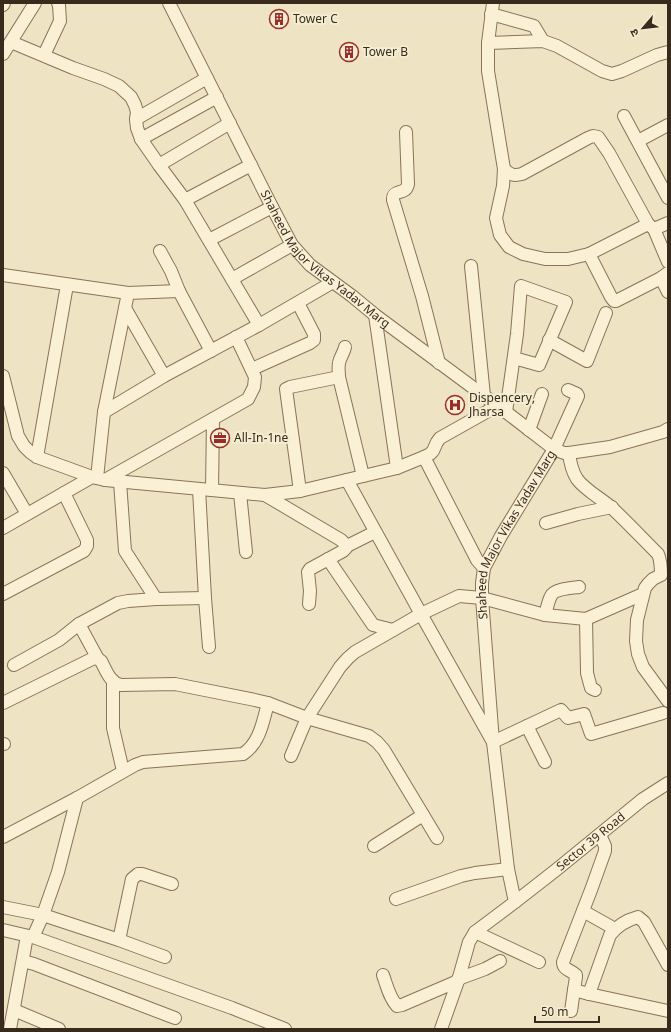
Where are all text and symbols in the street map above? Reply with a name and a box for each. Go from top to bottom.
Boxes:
building icon: Tower C [268,8,290,30]
north arrow [623,8,663,48]
place label: Tower C [293,12,338,28]
text: उ [627,26,643,38]
building icon: Tower B [338,41,360,63]
place label: Tower B [363,45,408,61]
street label: Shaheed Major Vikas Yadav Marg [256,188,393,332]
place label: Dispencery, Jharsa [468,391,535,421]
hospital icon: Dispencery, Jharsa [444,394,466,416]
office icon: All-In-1ne [209,427,231,449]
place label: All-In-1ne [234,431,289,447]
street label: Shaheed Major Vikas Yadav Marg [475,448,560,620]
street label: Sector 39 Road [554,810,629,875]
scale bar [535,998,599,1024]
text: 50 m [541,1005,569,1021]

